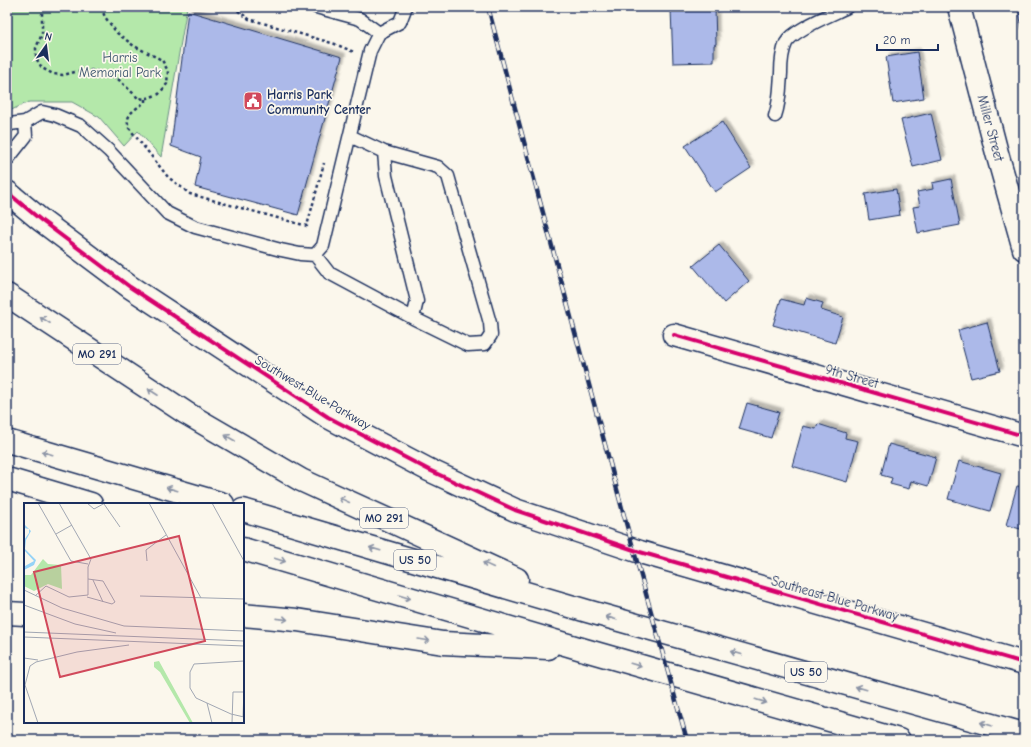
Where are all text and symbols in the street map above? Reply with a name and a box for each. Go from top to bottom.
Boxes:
north arrow [26,26,66,66]
scale bar [877,26,938,52]
text: N [43,30,53,44]
text: 20 m [883,33,911,47]
park label: Harris Memorial Park [79,50,162,80]
place label: Harris Park Community Center [267,87,372,117]
public building icon: Harris Park Community Center [242,90,264,112]
street label: Miller Street [974,93,1007,164]
one-way arrow [40,316,51,324]
road number: MO 291 [73,344,121,364]
street label: Southwest Blue Parkway [252,352,373,433]
street label: 9th Street [824,362,881,392]
one-way arrow [148,387,159,396]
one-way arrow [224,434,236,442]
one-way arrow [41,449,54,456]
one-way arrow [165,485,178,492]
one-way arrow [339,496,351,503]
inset map [24,503,244,723]
road number: MO 291 [360,508,408,528]
one-way arrow [369,545,382,552]
road number: US 50 [394,550,436,570]
one-way arrow [274,557,287,564]
one-way arrow [482,561,494,568]
street label: Southeast Blue Parkway [770,573,900,624]
one-way arrow [398,594,411,601]
one-way arrow [605,613,618,621]
one-way arrow [275,615,288,623]
one-way arrow [417,636,430,644]
one-way arrow [730,649,743,656]
one-way arrow [630,662,643,669]
road number: US 50 [785,662,827,682]
one-way arrow [855,684,868,691]
one-way arrow [755,698,768,705]
one-way arrow [980,719,993,727]

